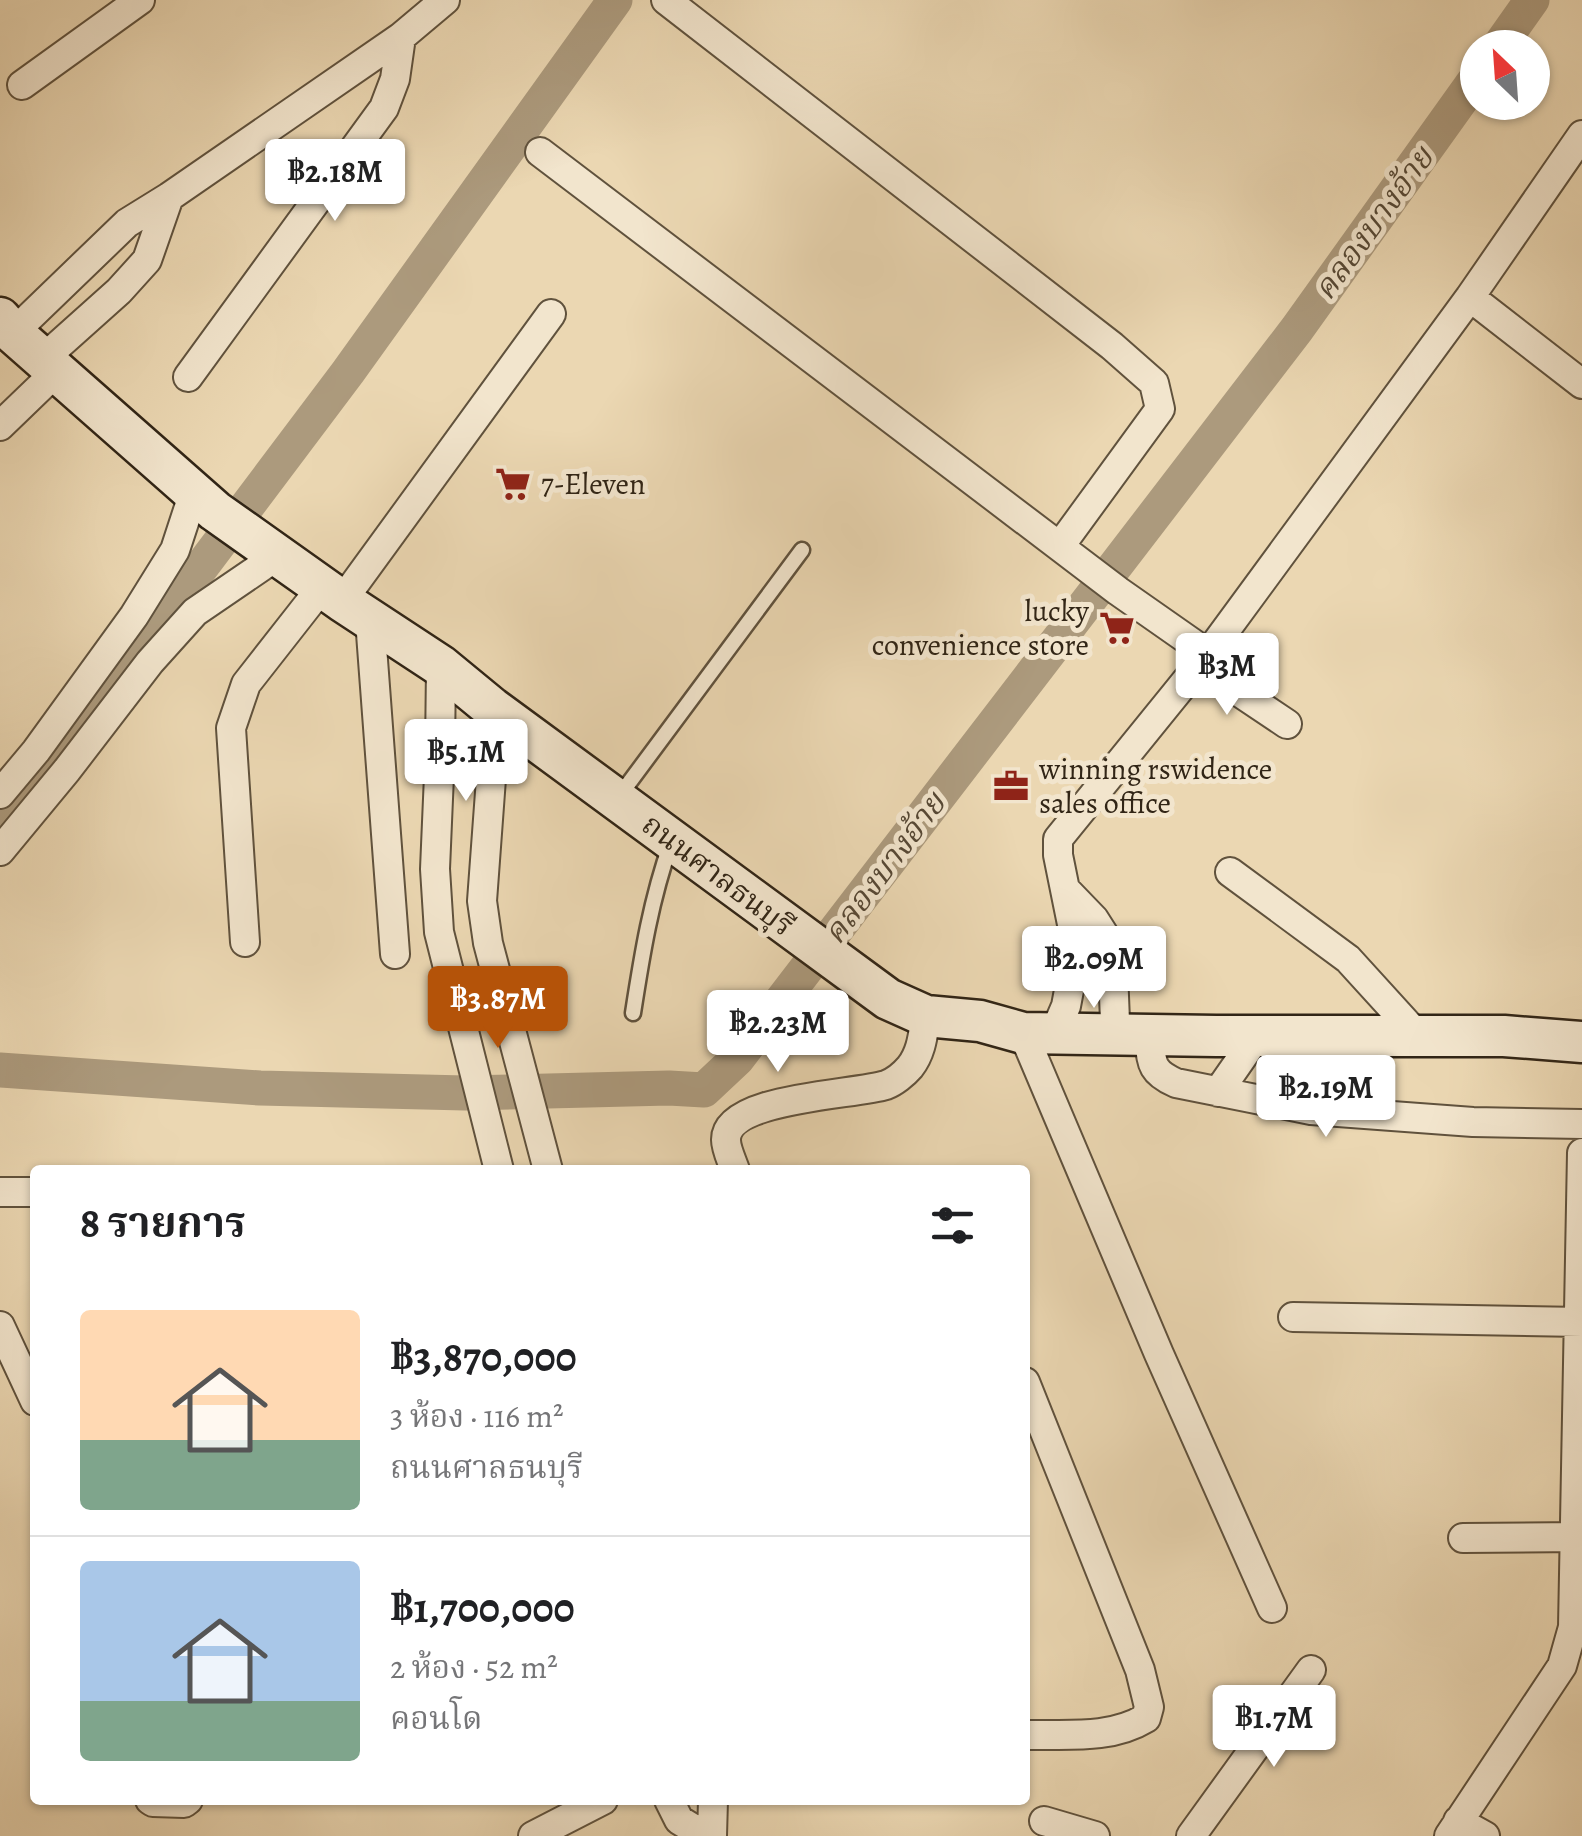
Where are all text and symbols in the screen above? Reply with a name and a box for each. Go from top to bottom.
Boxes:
north arrow [1460,30,1550,120]
map controls [1460,30,1550,120]
water label: คลองบางอ้าย [1303,136,1445,308]
pin: ฿2.18M [254,139,416,224]
text: ฿2.18M [287,149,383,193]
place label: 7-Eleven [541,464,645,504]
supermarket icon: 7-Eleven [494,465,532,503]
place label: lucky convenience store [872,591,1090,665]
supermarket icon: lucky convenience store [1098,609,1136,647]
pin: ฿3M [1179,633,1275,718]
text: ฿3M [1198,643,1256,687]
pin: ฿5.1M [396,719,536,804]
text: ฿5.1M [427,729,505,773]
place label: winning rswidence sales office [1038,749,1272,823]
office icon: winning rswidence sales office [992,767,1030,805]
water label: คลองบางอ้าย [812,782,957,953]
street label: ถนนศาลธนบุรี [634,805,802,945]
pin: ฿2.09M [1013,926,1175,1011]
text: ฿2.09M [1044,936,1144,980]
pin: ฿3.87M [417,966,579,1051]
text: ฿3.87M [450,976,546,1020]
pin: ฿2.23M [697,990,859,1075]
text: ฿2.23M [729,1000,827,1044]
pin: ฿2.19M [1245,1055,1407,1140]
text: ฿2.19M [1278,1065,1374,1109]
text: 8 รายการ [80,1194,246,1251]
icon: filters [925,1198,980,1253]
text: ฿3,870,000 [390,1328,577,1385]
icon: home [160,1350,280,1470]
text: 3 ห้อง · 116 m² [390,1394,564,1438]
text: ถนนศาลธนบุรี [390,1445,583,1489]
text: ฿1,700,000 [390,1579,575,1636]
icon: home [160,1601,280,1721]
text: 2 ห้อง · 52 m² [390,1645,558,1689]
pin: ฿1.7M [1204,1685,1344,1770]
text: ฿1.7M [1235,1695,1313,1739]
text: คอนโด [390,1696,483,1740]

